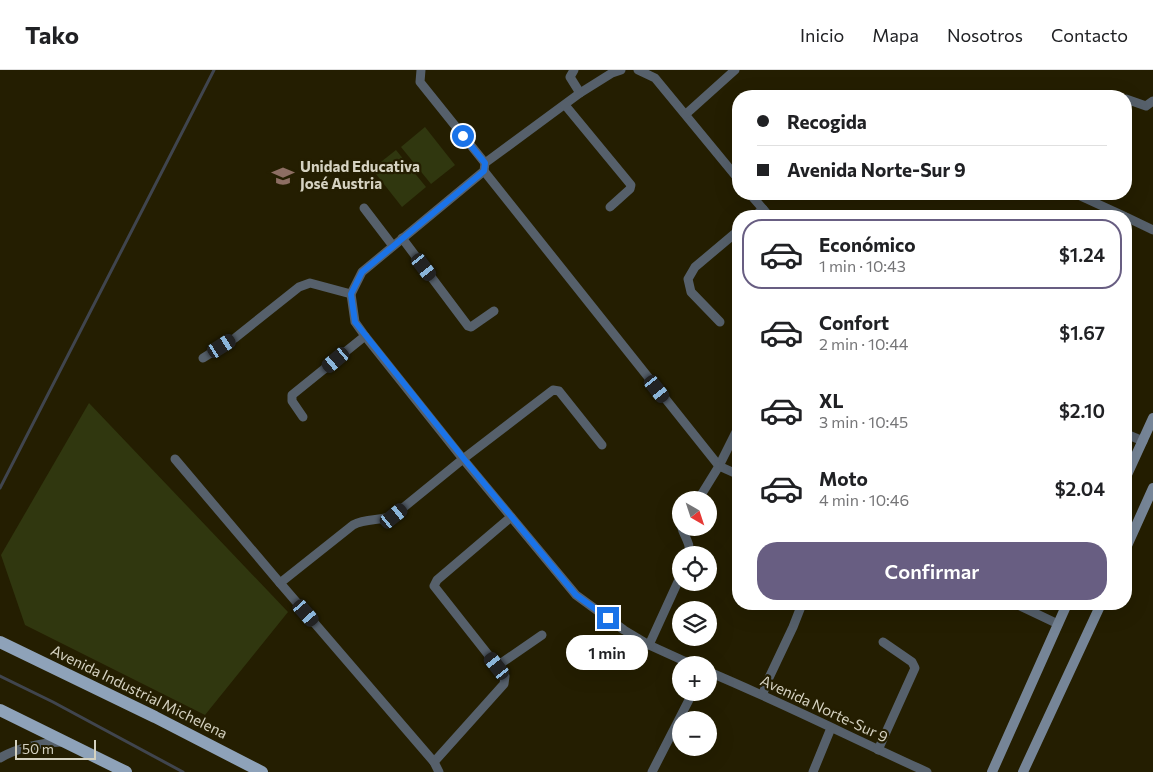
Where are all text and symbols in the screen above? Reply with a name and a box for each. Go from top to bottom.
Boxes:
text: Tako [25,20,79,49]
text: Inicio [800,24,844,46]
text: Mapa [872,24,919,46]
text: Nosotros [947,24,1023,46]
text: Contacto [1051,24,1128,46]
text: Recogida [787,110,867,133]
route start [452,125,474,147]
place label: Unidad Educativa José Austria [300,157,420,192]
text: Avenida Norte-Sur 9 [787,158,966,181]
school or university icon: Unidad Educativa José Austria [270,163,296,189]
icon: car [759,232,804,277]
text: Económico [819,233,916,256]
text: $1.24 [1059,243,1105,266]
car [408,251,439,283]
text: 1 min · 10:43 [819,256,906,275]
icon: car [759,310,804,355]
text: Confort [819,311,889,334]
text: $1.67 [1059,321,1105,344]
car [205,332,238,360]
text: 2 min · 10:44 [819,334,908,353]
car [319,345,352,375]
car [641,373,672,405]
icon: car [759,388,804,433]
text: XL [819,389,844,412]
text: $2.10 [1059,399,1105,422]
text: 3 min · 10:45 [819,412,908,431]
icon: car [759,466,804,511]
text: Moto [819,467,868,490]
text: $2.04 [1055,477,1105,500]
text: 4 min · 10:46 [819,490,909,509]
north arrow [672,491,718,536]
map controls [672,491,717,756]
car [377,501,410,531]
button: Confirmar [757,542,1107,600]
button: locate [672,546,717,591]
car [290,597,321,629]
button: layers [672,601,717,646]
route end [597,607,619,629]
callout: 1 min [567,636,649,670]
street label: Avenida Industrial Michelena [48,640,231,742]
text: 1 min [588,643,626,662]
car [481,650,512,682]
button: + [672,656,717,701]
street label: Avenida Norte-Sur 9 [758,671,891,746]
button: − [672,711,717,756]
scale bar [15,737,96,760]
text: 50 m [22,740,54,757]

